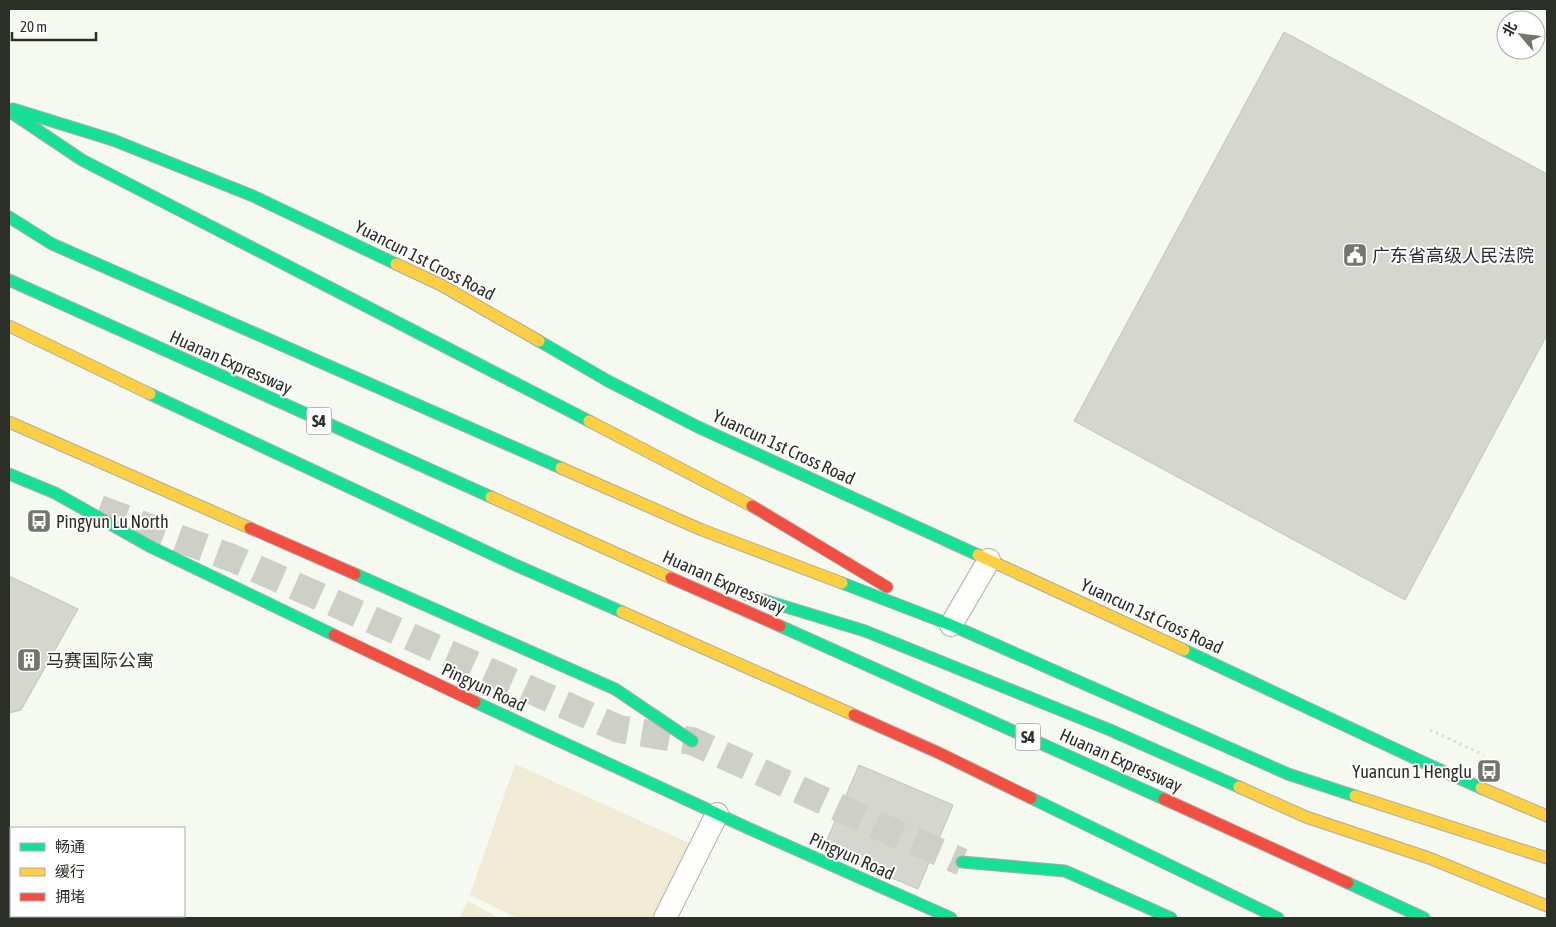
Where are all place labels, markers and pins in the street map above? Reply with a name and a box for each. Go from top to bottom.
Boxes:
public building icon: 广东省高级人民法院 [1342,242,1368,268]
place label: 广东省高级人民法院 [1372,245,1534,266]
bus stop icon: Pingyun Lu North [26,508,52,534]
place label: Pingyun Lu North [56,511,169,532]
building icon: 马赛国际公寓 [16,647,42,673]
place label: 马赛国际公寓 [46,650,154,671]
bus stop icon: Yuancun 1 Henglu [1476,758,1502,784]
place label: Yuancun 1 Henglu [1352,761,1472,782]

